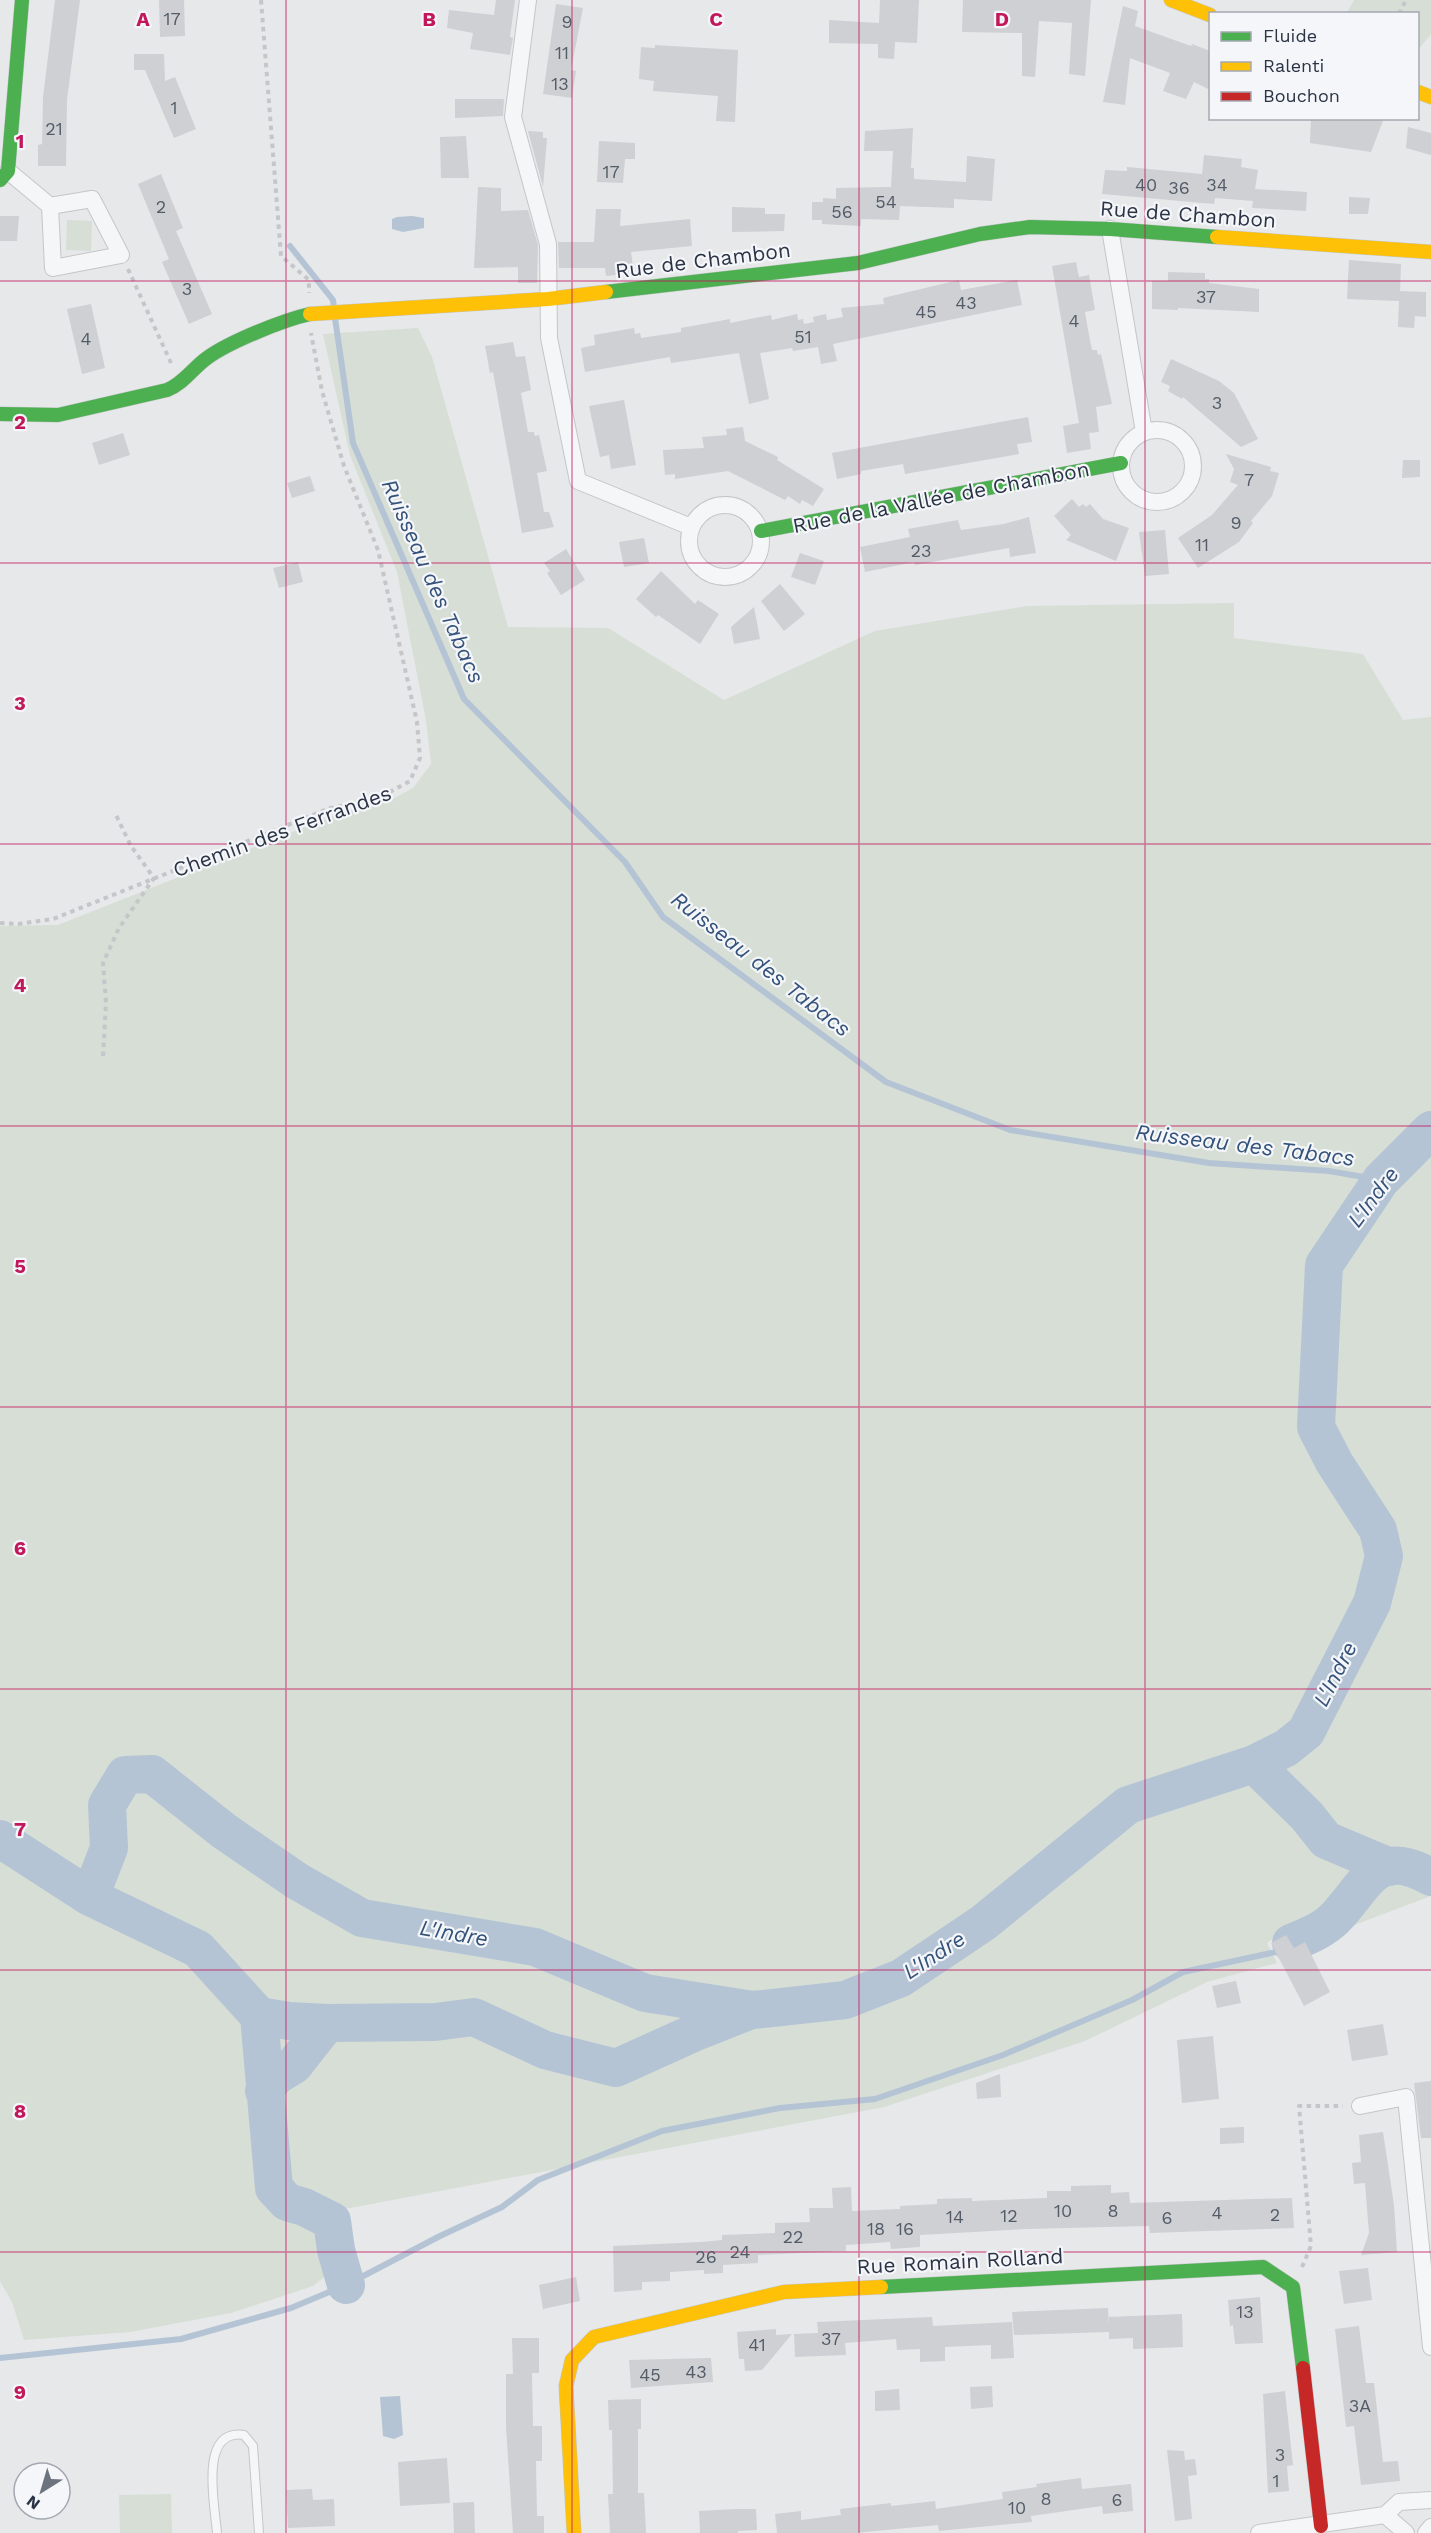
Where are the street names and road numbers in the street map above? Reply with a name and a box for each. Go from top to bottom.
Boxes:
street label: Rue de Chambon [1099,195,1277,233]
street label: Rue de Chambon [614,237,792,283]
street label: Rue de la Vallée de Chambon [791,456,1091,538]
street label: Chemin des Ferrandes [169,780,395,882]
street label: Rue Romain Rolland [856,2243,1064,2279]

